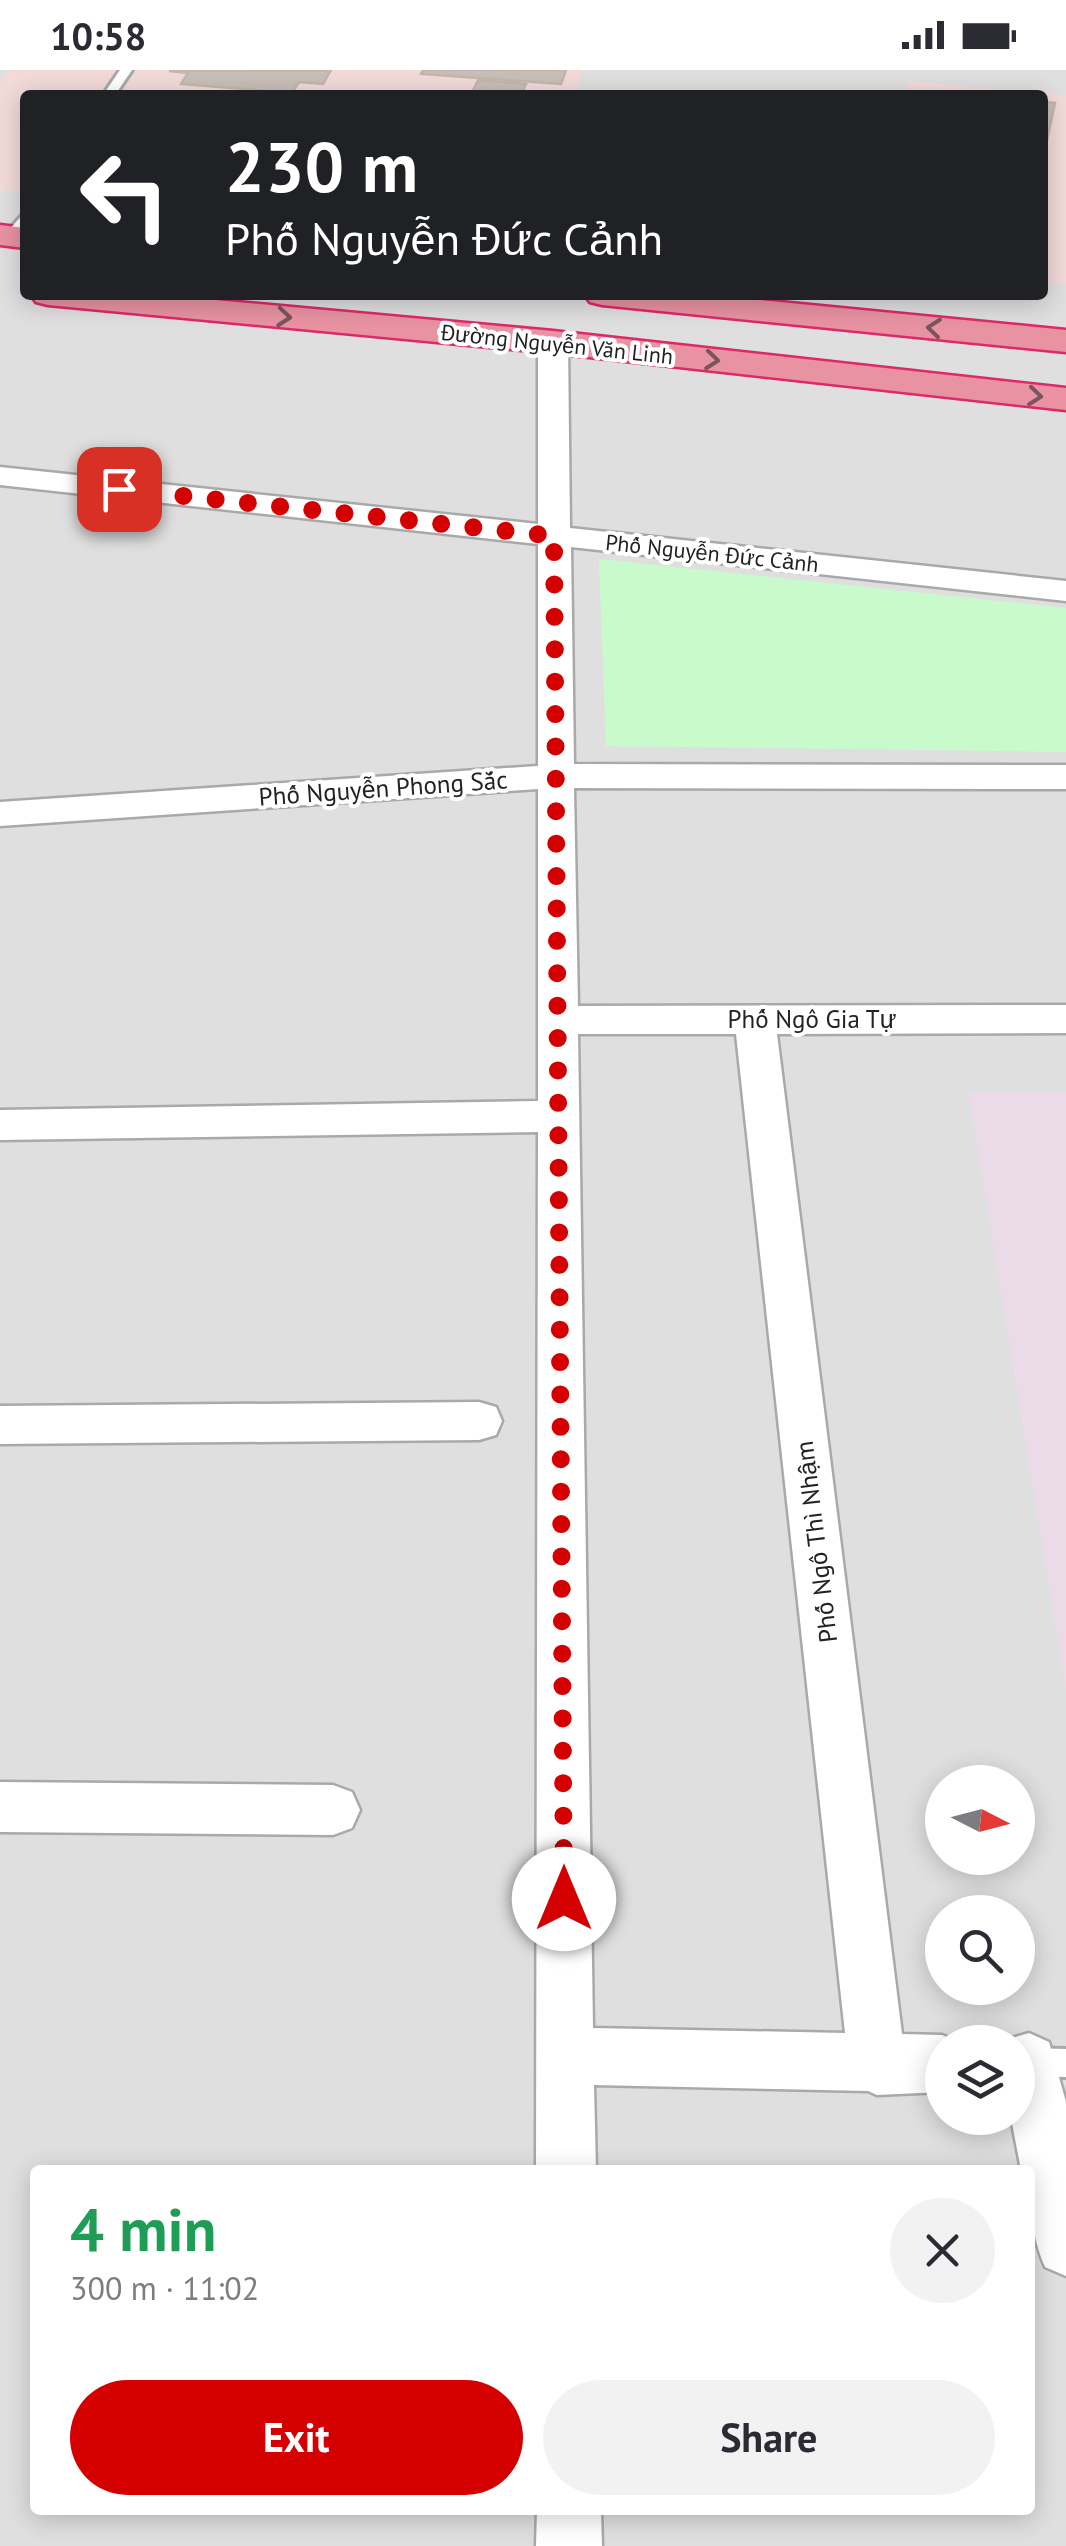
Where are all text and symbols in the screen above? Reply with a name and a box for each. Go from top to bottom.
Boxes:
text: 10:58 [50,11,146,60]
text: 230 m [225,121,418,211]
icon: left [60,130,190,260]
text: Phố Nguyễn Đức Cảnh [225,209,663,267]
one-way arrow [276,306,292,327]
street label: Đường Nguyễn Văn Linh [439,318,674,370]
one-way arrow [926,318,942,339]
one-way arrow [704,349,720,370]
one-way arrow [1027,385,1043,406]
pin [77,447,162,532]
icon: arrive [92,462,147,517]
street label: Phố Nguyễn Đức Cảnh [604,528,820,578]
street label: Phố Nguyễn Phong Sắc [258,763,508,813]
street label: Phố Ngô Gia Tự [728,1003,896,1035]
street label: Phố Ngô Thì Nhậm [788,1439,844,1645]
north arrow [925,1765,1035,1875]
map controls [925,1765,1035,2135]
position arrow [512,1847,616,1951]
button: search [925,1895,1035,2005]
button: layers [925,2025,1035,2135]
text: 4 min [70,2190,216,2268]
button: close [890,2198,995,2303]
text: 300 m · 11:02 [70,2267,259,2309]
button: Exit [70,2380,523,2495]
button: Share [543,2380,995,2495]

